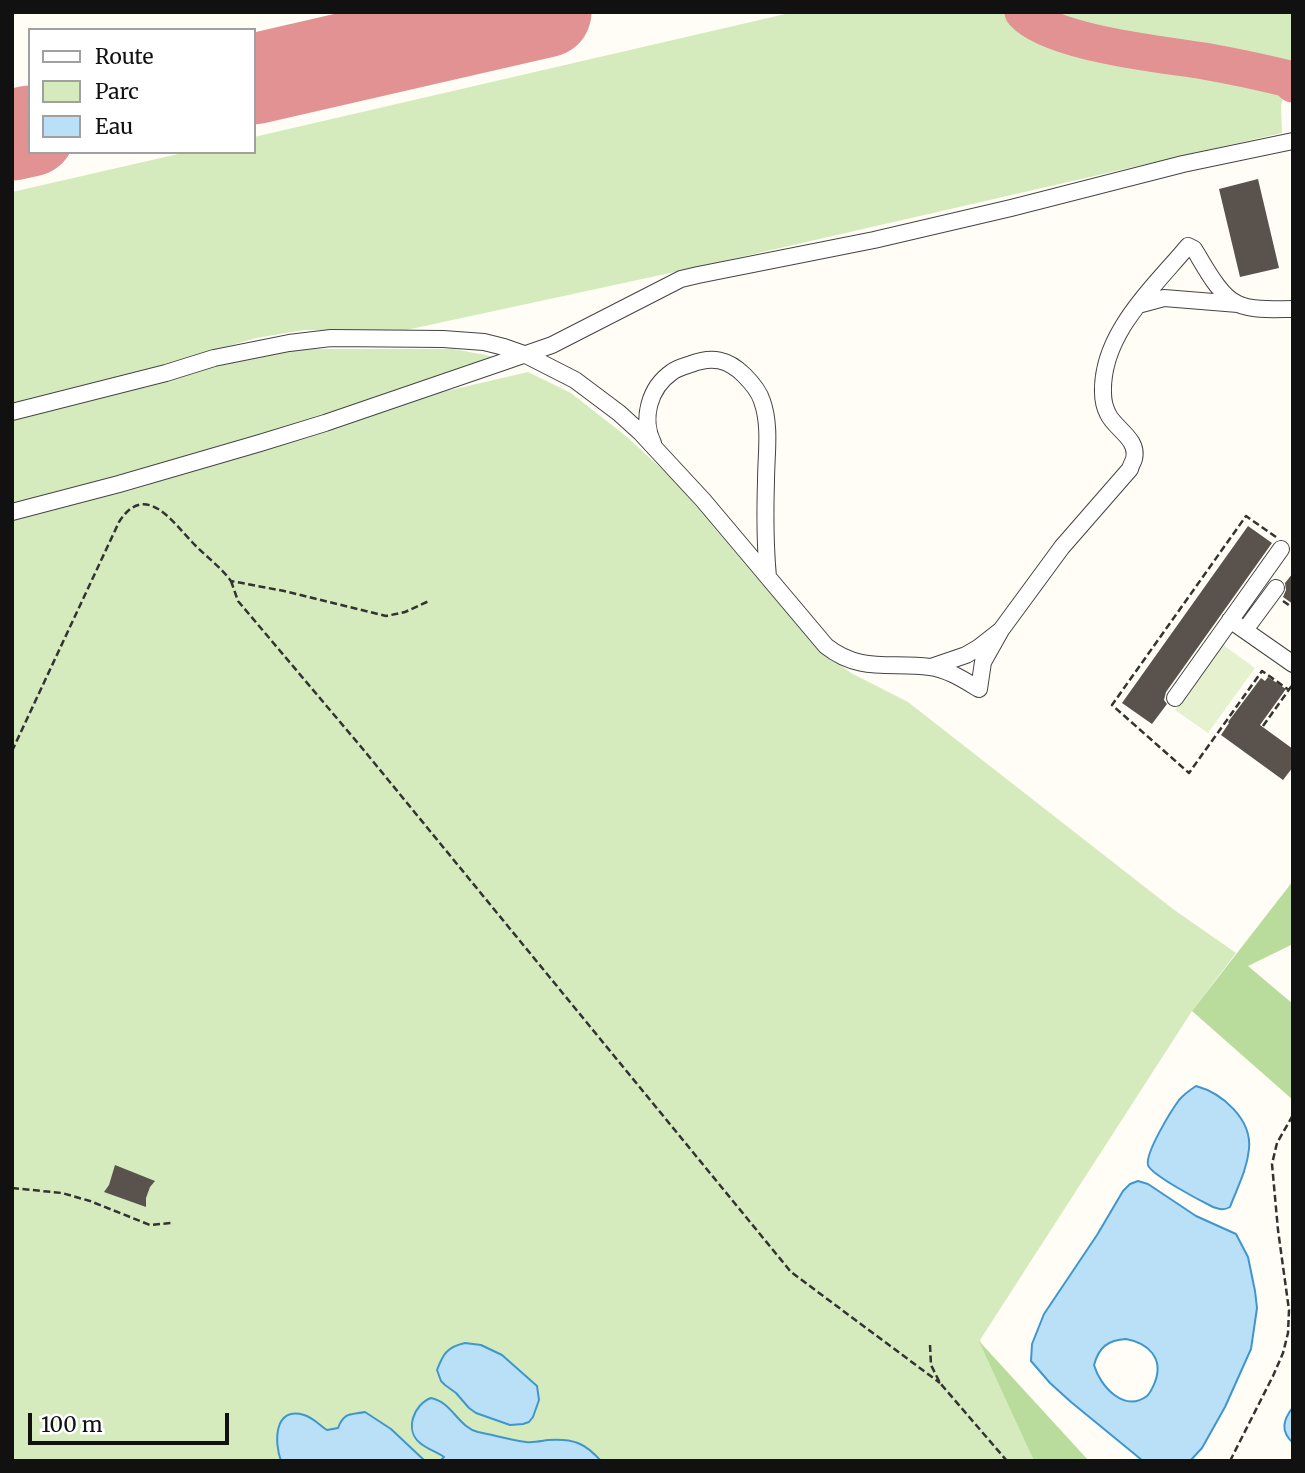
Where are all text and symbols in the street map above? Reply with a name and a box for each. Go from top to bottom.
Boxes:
legend [28,28,256,154]
text: Route [95,43,153,70]
text: Parc [95,78,139,105]
text: Eau [95,113,133,140]
scale bar [32,1400,233,1444]
text: 100 m [41,1411,103,1438]

